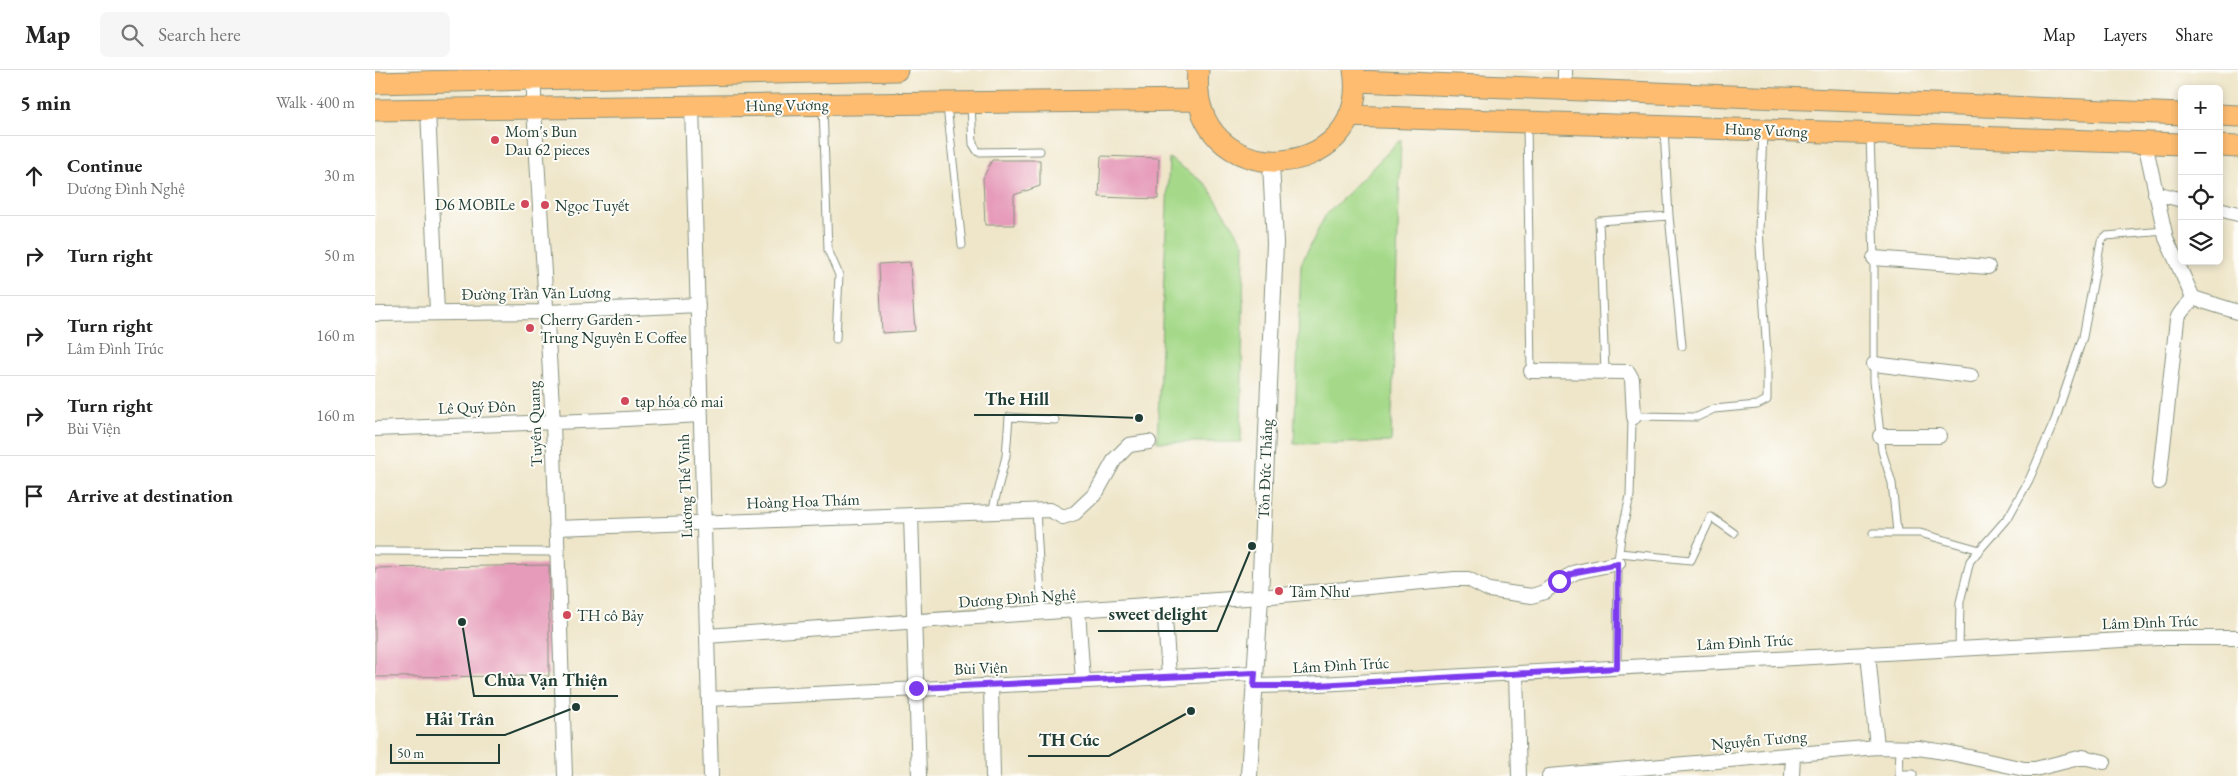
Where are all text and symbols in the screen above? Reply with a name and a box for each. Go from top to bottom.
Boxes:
search box [100,12,450,57]
text: Map [25,19,70,50]
icon: search [118,21,146,49]
text: Search here [158,22,241,47]
text: Map [2043,23,2075,46]
text: Layers [2103,23,2147,46]
text: Share [2175,23,2213,46]
map controls [2178,85,2223,265]
button: + [2178,85,2223,130]
text: 5 min [20,89,71,116]
text: Walk · 400 m [276,92,355,113]
street label: Hùng Vương [745,94,830,116]
street label: Hùng Vương [1724,118,1809,142]
place label: Mom's Bun Dau 62 pieces [505,121,590,160]
button: − [2178,130,2223,175]
marker: Mom's Bun Dau 62 pieces [489,134,501,146]
text: Continue [67,153,142,178]
icon: ahead [20,162,48,190]
text: 30 m [324,165,355,186]
button: locate [2178,175,2223,220]
text: Dương Đình Nghệ [67,178,185,199]
place label: D6 MOBILe [435,194,515,215]
place label: Ngọc Tuyết [555,195,629,216]
marker: D6 MOBILe [519,198,531,210]
marker: Ngọc Tuyết [539,199,551,211]
button: layers [2178,220,2223,265]
icon: right [20,242,48,270]
text: Turn right [67,243,153,268]
text: 50 m [324,245,355,266]
street label: Đường Trần Văn Lương [461,281,612,305]
place label: Cherry Garden - Trung Nguyên E Coffee [540,309,687,348]
text: Turn right [67,313,153,338]
icon: right [20,322,48,350]
marker: Cherry Garden - Trung Nguyên E Coffee [524,322,536,334]
text: 160 m [316,325,355,346]
text: Lâm Đình Trúc [67,338,164,359]
street label: Tuyên Quang [523,380,547,467]
callout: The Hill [974,382,1059,415]
text: The Hill [985,387,1049,410]
place label: tạp hóa cô mai [635,391,723,412]
text: Turn right [67,393,153,418]
street label: Lê Quý Đôn [438,395,517,419]
marker: tạp hóa cô mai [619,395,631,407]
icon: right [20,402,48,430]
text: 160 m [316,405,355,426]
text: Bùi Viện [67,418,121,439]
street label: Tôn Đức Thắng [1253,418,1277,519]
street label: Lương Thế Vinh [673,433,697,539]
icon: arrive [20,482,48,510]
text: Arrive at destination [67,483,233,508]
street label: Hoàng Hoa Thám [746,489,861,513]
route start [1548,570,1571,593]
place label: Tâm Như [1289,581,1350,602]
street label: Dương Đình Nghệ [958,583,1076,613]
marker: Tâm Như [1273,585,1285,597]
callout: sweet delight [1098,598,1217,631]
text: sweet delight [1109,602,1208,625]
place label: TH cô Bảy [577,605,645,626]
marker: TH cô Bảy [561,609,573,621]
street label: Lâm Đình Trúc [2101,610,2199,634]
street label: Lâm Đình Trúc [1696,629,1794,655]
street label: Lâm Đình Trúc [1292,652,1390,678]
street label: Bùi Viện [954,657,1009,679]
callout: Chùa Vạn Thiện [474,663,618,696]
text: Chùa Vạn Thiện [484,668,608,691]
route end [905,677,928,700]
callout: Hải Trân [416,702,505,735]
text: Hải Trân [426,707,494,730]
callout: TH Cúc [1028,723,1109,756]
street label: Nguyễn Tương [1710,725,1809,755]
text: TH Cúc [1038,728,1100,751]
scale bar [390,741,500,764]
text: 50 m [397,744,424,762]

